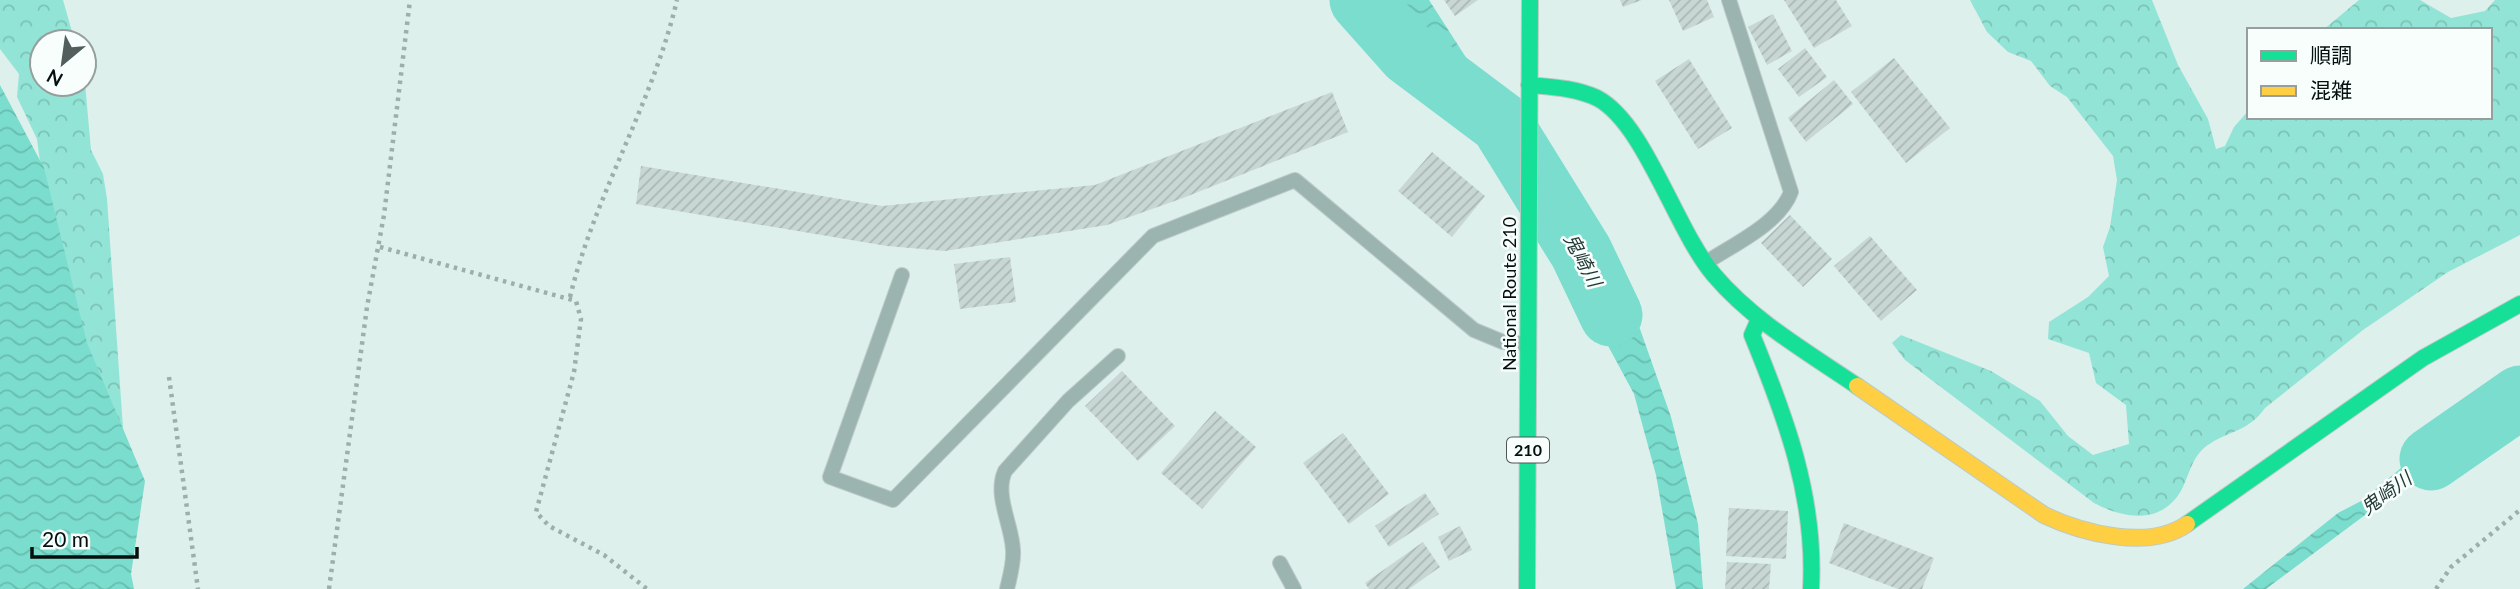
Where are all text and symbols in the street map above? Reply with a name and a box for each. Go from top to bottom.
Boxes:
north arrow [28,28,98,98]
legend [2247,28,2492,119]
text: 順調 [2310,42,2352,67]
text: N [43,65,66,92]
text: 混雑 [2310,77,2352,102]
street label: National Route 210 [1498,217,1520,371]
water label: 鬼崎川 [1560,229,1608,292]
road number: 210 [1507,438,1549,463]
water label: 鬼崎川 [2356,465,2417,519]
scale bar [32,516,136,560]
text: 20 m [42,526,89,551]

